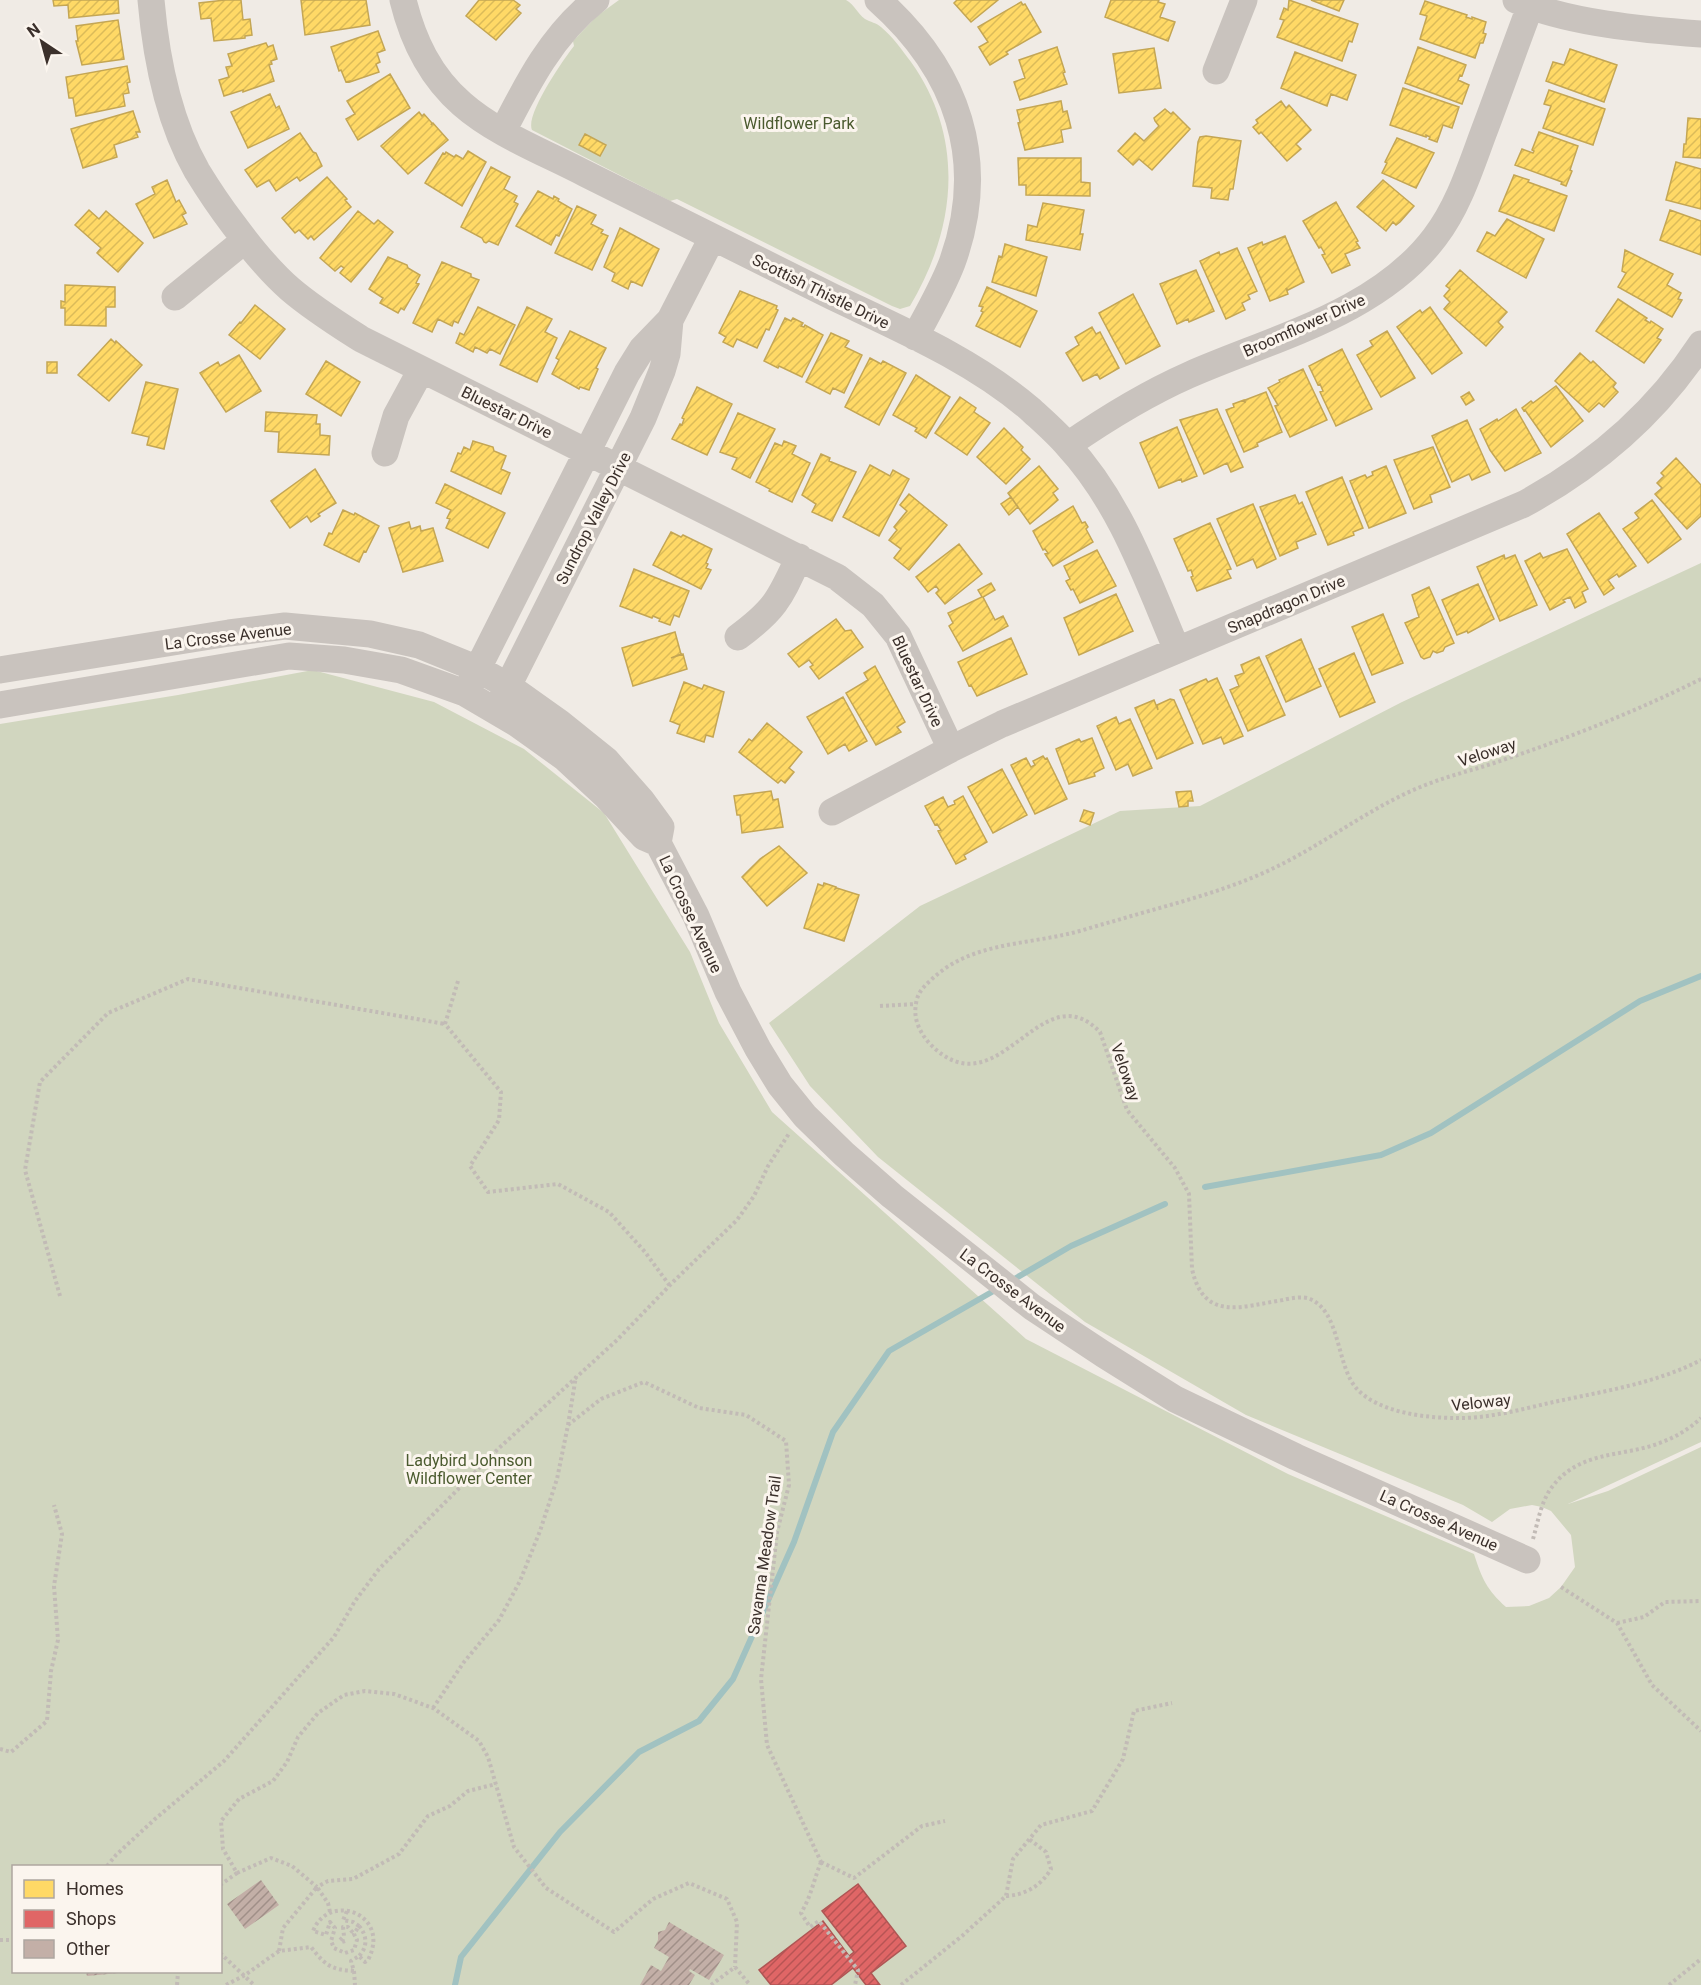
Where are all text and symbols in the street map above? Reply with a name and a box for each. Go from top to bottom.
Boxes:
north arrow [12,12,72,72]
text: N [23,19,44,41]
park label: Wildflower Park [743,114,856,133]
street label: Scottish Thistle Drive [749,250,892,333]
street label: Broomflower Drive [1240,290,1368,361]
street label: Bluestar Drive [458,382,555,443]
street label: Sundrop Valley Drive [552,449,635,587]
street label: Snapdragon Drive [1225,571,1348,638]
street label: La Crosse Avenue [164,619,292,654]
street label: Bluestar Drive [888,632,947,730]
street label: Veloway [1456,734,1519,771]
street label: La Crosse Avenue [655,852,726,976]
street label: Veloway [1107,1041,1144,1104]
street label: La Crosse Avenue [956,1244,1069,1336]
street label: Veloway [1450,1390,1512,1415]
park label: Ladybird Johnson Wildflower Center [406,1451,533,1488]
street label: Savanna Meadow Trail [744,1474,785,1636]
street label: La Crosse Avenue [1377,1486,1501,1555]
legend [12,1865,222,1973]
text: Homes [66,1878,124,1899]
text: Shops [66,1908,116,1929]
text: Other [66,1938,110,1959]

